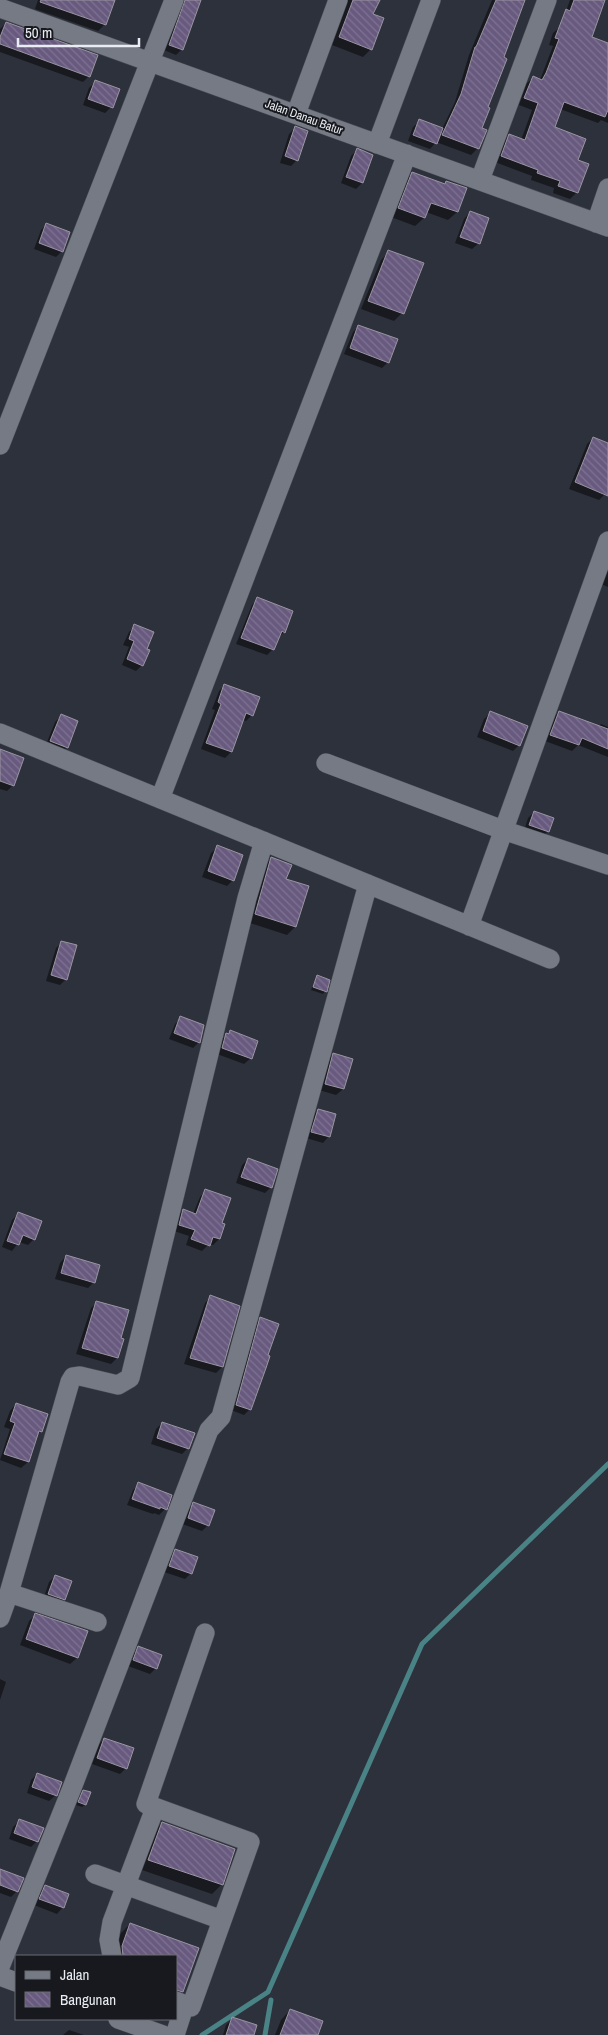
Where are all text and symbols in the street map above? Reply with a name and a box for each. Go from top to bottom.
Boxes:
scale bar [18,15,139,47]
text: 50 m [25,22,52,43]
street label: Jalan Danau Batur [263,96,346,139]
legend [15,1955,178,2020]
text: Jalan [60,1964,89,1985]
text: Bangunan [60,1989,116,2010]

